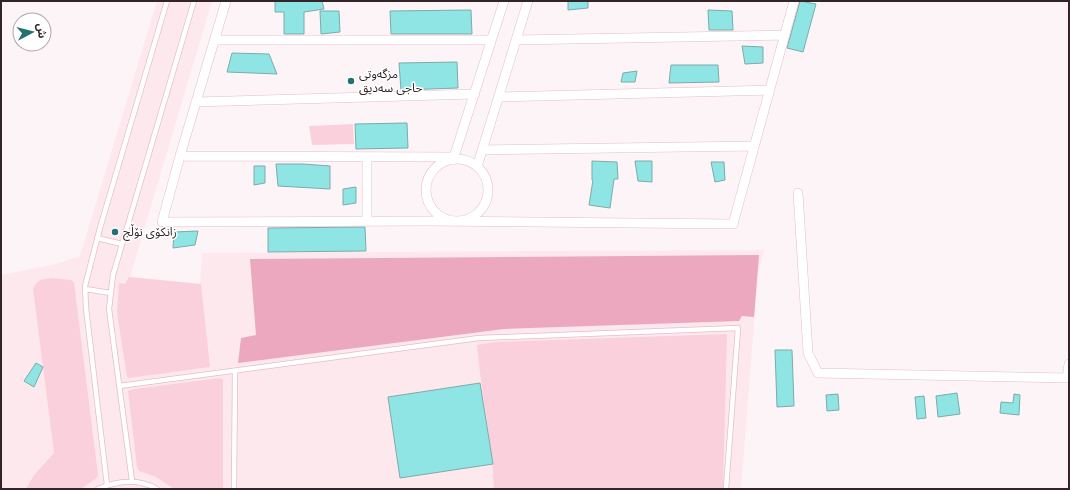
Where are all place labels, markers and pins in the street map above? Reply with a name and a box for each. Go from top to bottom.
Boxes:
place label: مزگەوتی حاجی سەدیق [359,67,423,96]
marker: مزگەوتی حاجی سەدیق [346,76,356,86]
place label: زانکۆی نۆڵج [123,223,177,241]
marker: زانکۆی نۆڵج [110,227,120,237]

